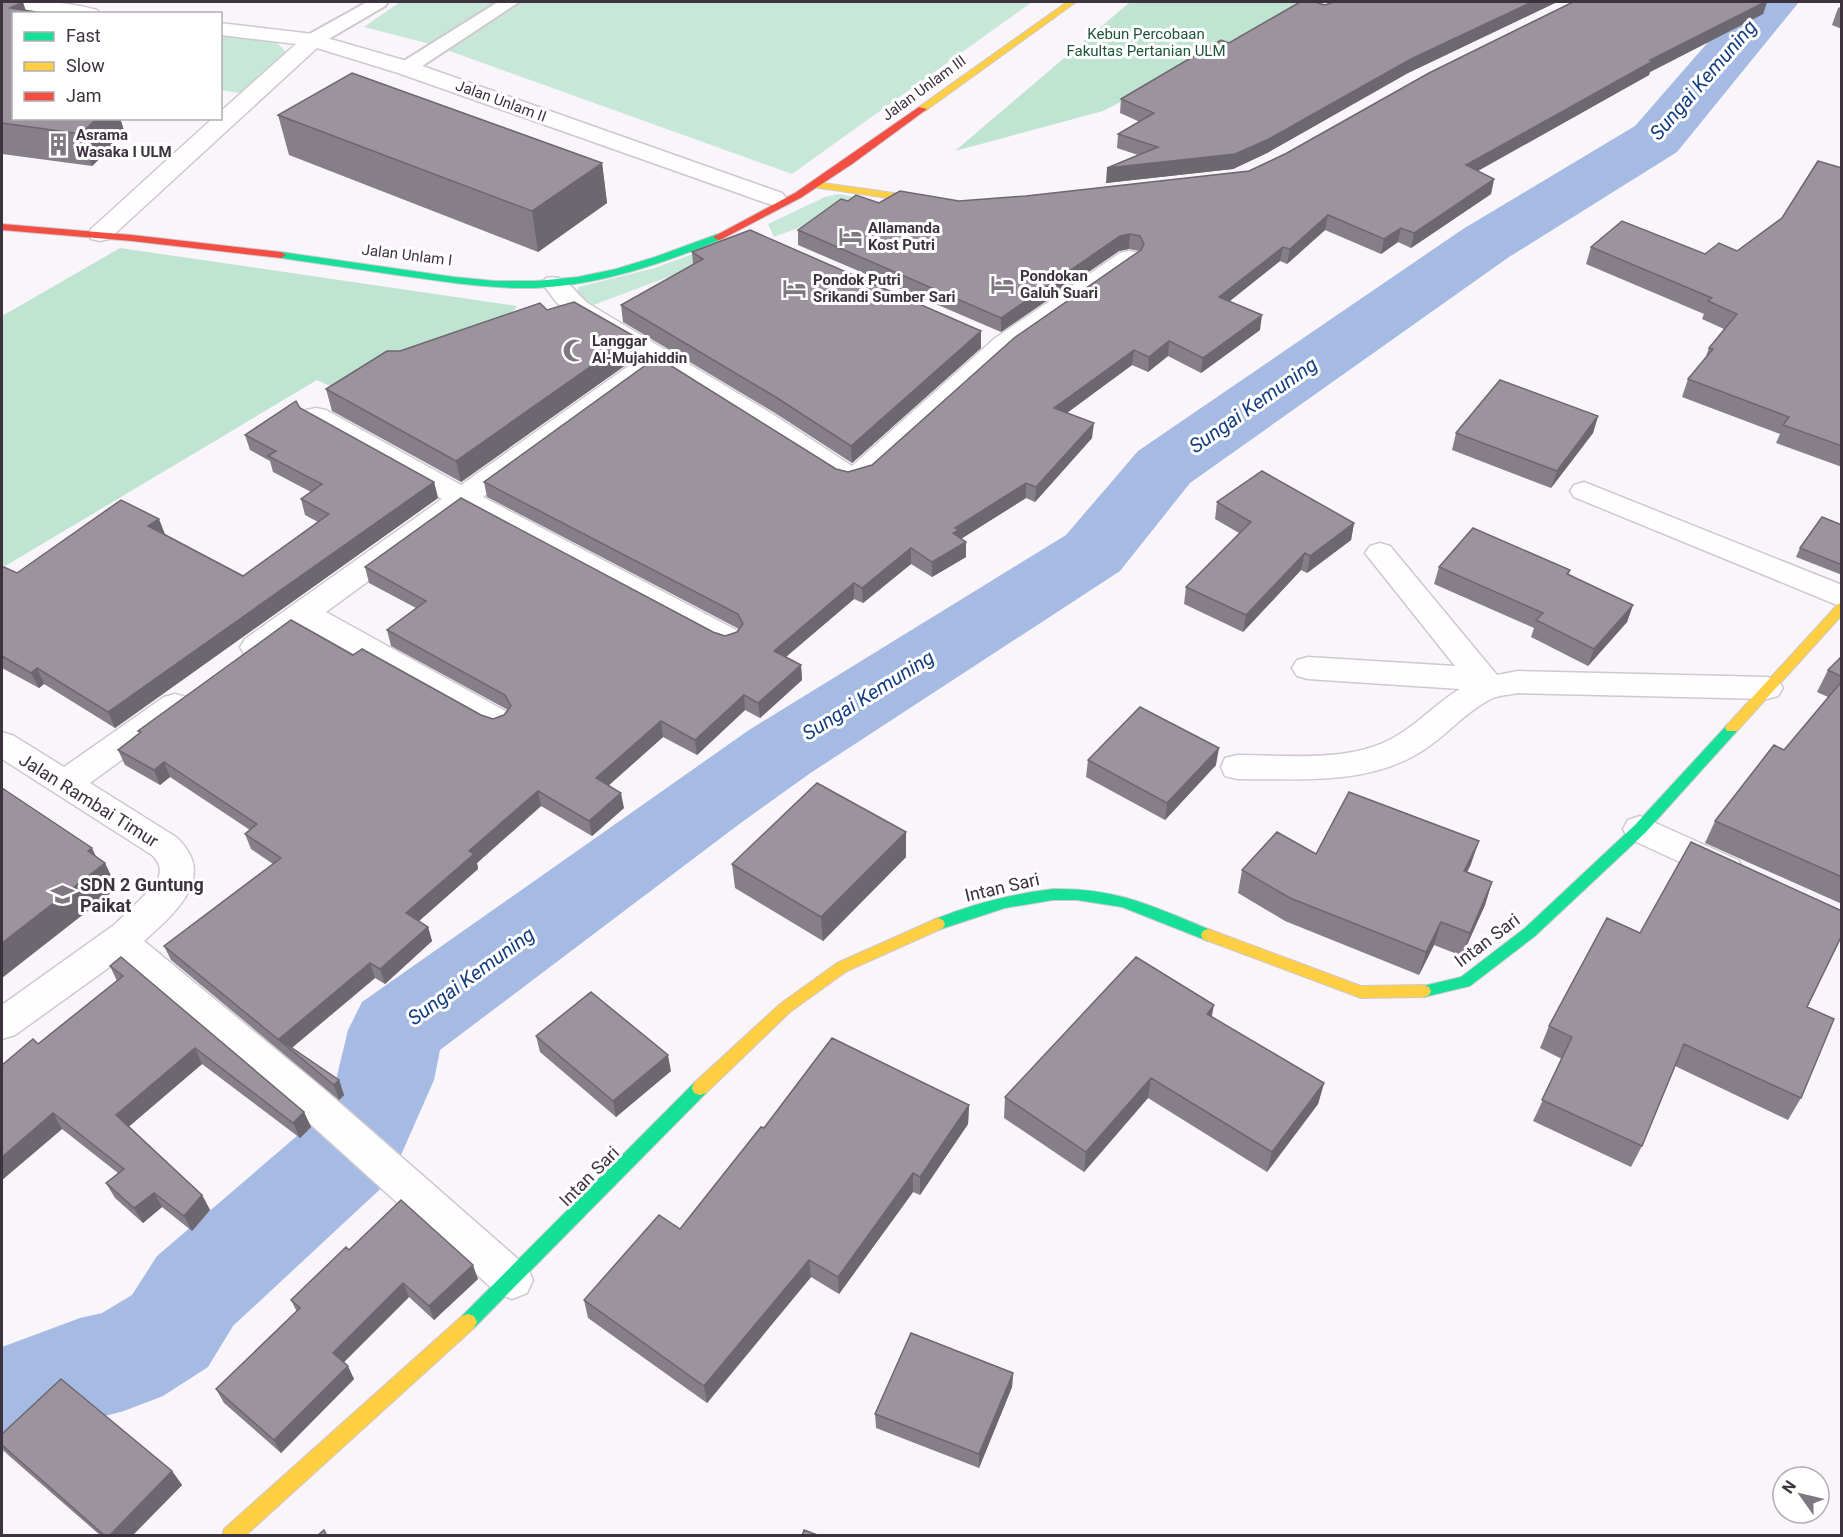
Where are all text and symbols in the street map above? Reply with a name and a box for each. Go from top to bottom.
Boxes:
legend [12,12,222,120]
water label: Sungai Kemuning [1644,15,1762,145]
text: Fast [66,25,101,46]
park label: Kebun Percobaan Fakultas Pertanian ULM [1066,25,1226,60]
street label: Jalan Unlam III [879,52,969,124]
text: Slow [66,55,105,76]
street label: Jalan Unlam II [453,76,549,126]
text: Jam [66,85,102,106]
place label: Asrama Wasaka I ULM [76,126,172,161]
building icon: Asrama Wasaka I ULM [45,131,71,157]
place label: Allamanda Kost Putri [868,219,940,254]
hotel icon: Allamanda Kost Putri [837,224,863,250]
street label: Jalan Unlam I [361,241,453,269]
place label: Pondokan Galuh Suari [1020,267,1098,302]
place label: Pondok Putri Srikandi Sumber Sari [813,271,955,306]
hotel icon: Pondokan Galuh Suari [989,272,1015,298]
hotel icon: Pondok Putri Srikandi Sumber Sari [782,276,808,302]
place label: Langgar Al-Mujahiddin [592,332,687,367]
mosque icon: Langgar Al-Mujahiddin [561,337,587,363]
water label: Sungai Kemuning [1184,352,1322,458]
water label: Sungai Kemuning [798,645,938,745]
street label: Jalan Rambai Timur [15,749,163,851]
street label: Intan Sari [963,868,1041,906]
place label: SDN 2 Guntung Paikat [80,874,204,916]
school or university icon: SDN 2 Guntung Paikat [49,881,75,907]
street label: Intan Sari [1450,909,1524,971]
water label: Sungai Kemuning [403,922,539,1030]
street label: Intan Sari [555,1142,623,1210]
north arrow [1771,1465,1831,1525]
text: N [1778,1477,1800,1497]

